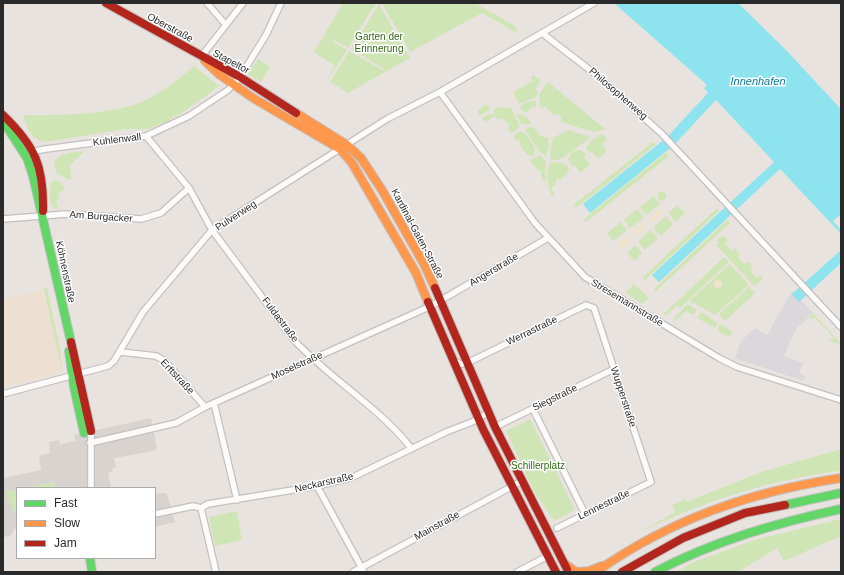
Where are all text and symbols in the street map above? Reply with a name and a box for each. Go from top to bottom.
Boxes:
street label: Oberstraße [145,11,195,45]
park label: Garten der Erinnerung [355,31,403,54]
street label: Stapeltor [211,47,251,77]
street label: Philosophenweg [586,65,650,123]
water label: Innenhafen [730,75,786,89]
street label: Kuhlenwall [92,131,142,149]
street label: Kardinal-Galen-Straße [388,187,446,281]
street label: Pulverweg [213,198,259,234]
street label: Am Burgacker [69,209,133,225]
street label: Köhnenstraße [53,240,77,304]
street label: Angerstraße [467,251,521,289]
street label: Stresemannstraße [589,277,665,329]
street label: Fuldastraße [259,295,301,345]
street label: Werrastraße [504,313,560,349]
street label: Moselstraße [269,349,325,383]
street label: Erftstraße [158,357,196,397]
street label: Wupperstraße [608,365,638,429]
street label: Siegstraße [531,382,579,414]
park label: Schillerplatz [511,460,565,472]
street label: Neckarstraße [293,470,355,496]
legend [16,487,156,559]
street label: Lennestraße [576,487,632,523]
text: Fast [54,496,77,510]
street label: Mainstraße [412,509,462,543]
text: Slow [54,516,80,530]
text: Jam [54,536,77,550]

